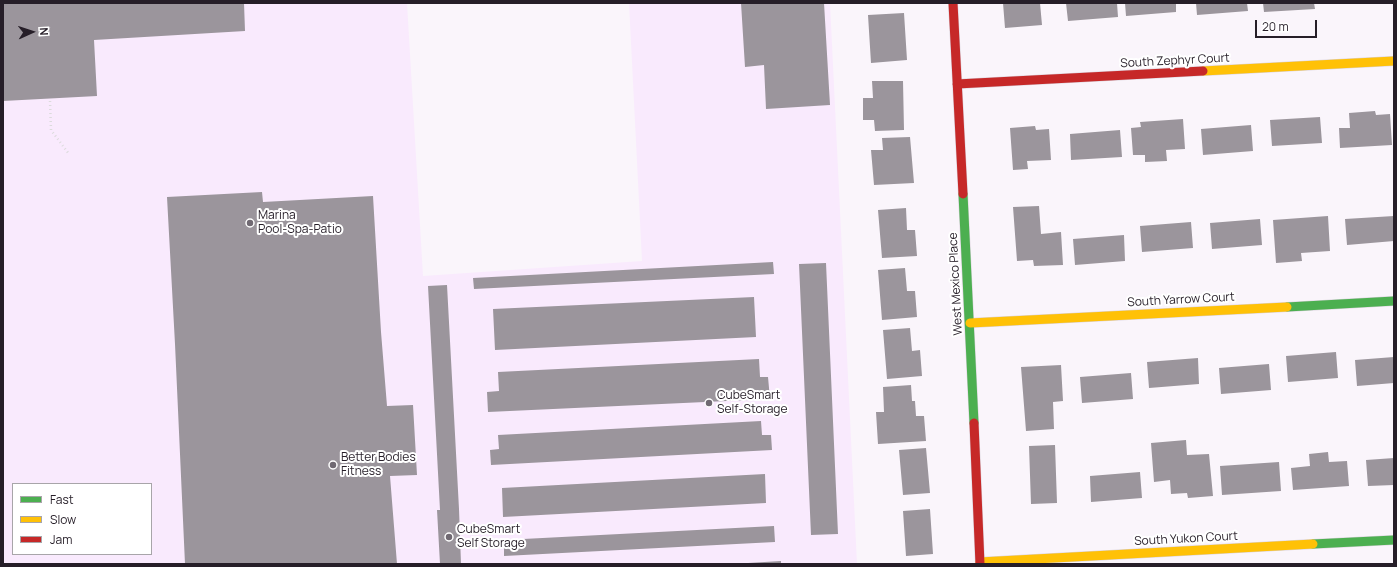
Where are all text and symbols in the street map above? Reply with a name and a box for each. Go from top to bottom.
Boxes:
north arrow [12,12,52,52]
scale bar [1257,12,1319,38]
text: 20 m [1262,18,1289,35]
text: N [37,27,52,36]
street label: South Zephyr Court [1120,51,1230,71]
place label: Marina Pool-Spa-Patio [258,209,342,237]
marker: Marina Pool-Spa-Patio [245,218,255,228]
street label: West Mexico Place [946,232,966,336]
street label: South Yarrow Court [1127,290,1235,310]
place label: CubeSmart Self-Storage [717,389,787,417]
marker: CubeSmart Self-Storage [704,398,714,408]
place label: Better Bodies Fitness [341,451,416,479]
marker: Better Bodies Fitness [328,460,338,470]
legend [12,483,152,555]
text: Fast [50,491,74,508]
text: Slow [50,511,76,528]
place label: CubeSmart Self Storage [457,523,525,551]
street label: South Yukon Court [1134,529,1238,549]
text: Jam [50,531,72,548]
marker: CubeSmart Self Storage [444,532,454,542]

